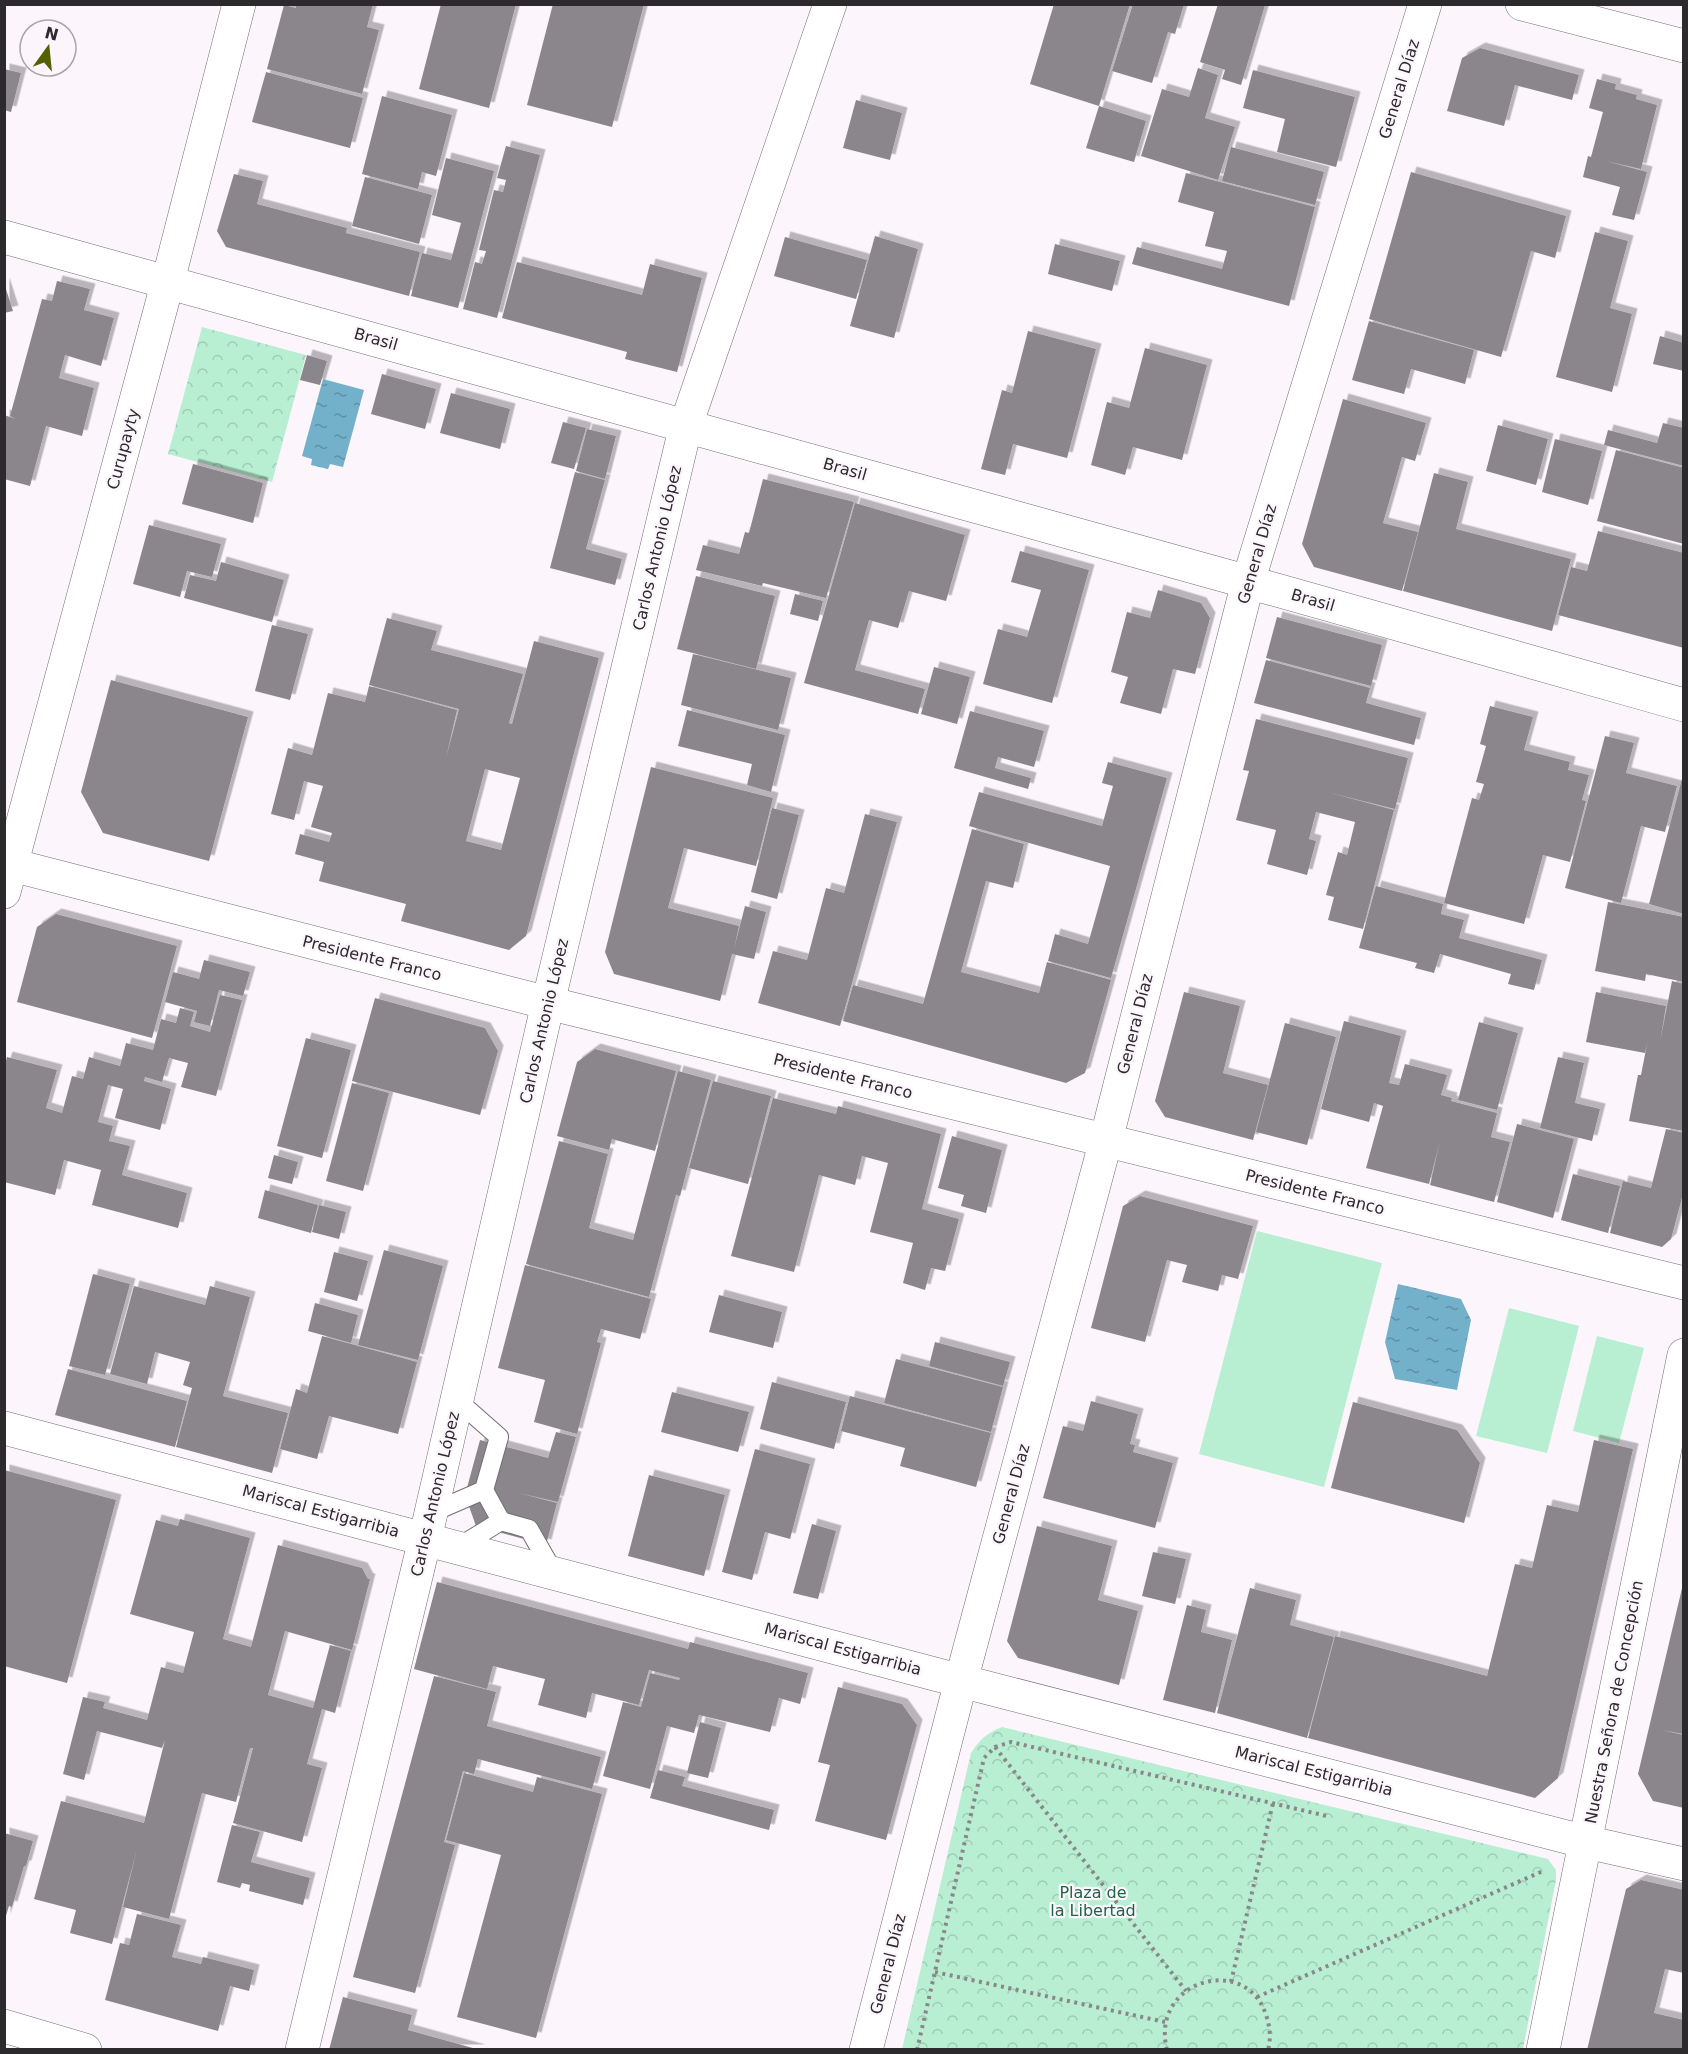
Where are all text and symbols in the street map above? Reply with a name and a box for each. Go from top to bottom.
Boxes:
north arrow [18,18,78,78]
text: N [43,23,61,45]
street label: General Díaz [1375,37,1423,141]
street label: Brasil [352,324,400,354]
street label: Curupayty [103,406,143,492]
street label: Brasil [821,454,869,484]
street label: Carlos Antonio López [629,464,685,632]
street label: General Díaz [1234,502,1280,606]
street label: Brasil [1289,585,1337,615]
street label: Presidente Franco [300,932,444,984]
street label: Carlos Antonio López [516,937,572,1105]
street label: General Díaz [1113,972,1157,1076]
street label: Presidente Franco [771,1050,915,1102]
street label: Presidente Franco [1243,1166,1387,1218]
street label: Carlos Antonio López [407,1410,463,1578]
street label: General Díaz [988,1442,1034,1546]
street label: Mariscal Estigarribia [240,1481,402,1541]
street label: Nuestra Señora de Concepción [1581,1579,1647,1825]
street label: Mariscal Estigarribia [762,1619,924,1679]
street label: Mariscal Estigarribia [1233,1742,1395,1800]
park label: Plaza de la Libertad [1050,1883,1136,1920]
street label: General Díaz [866,1912,910,2016]

